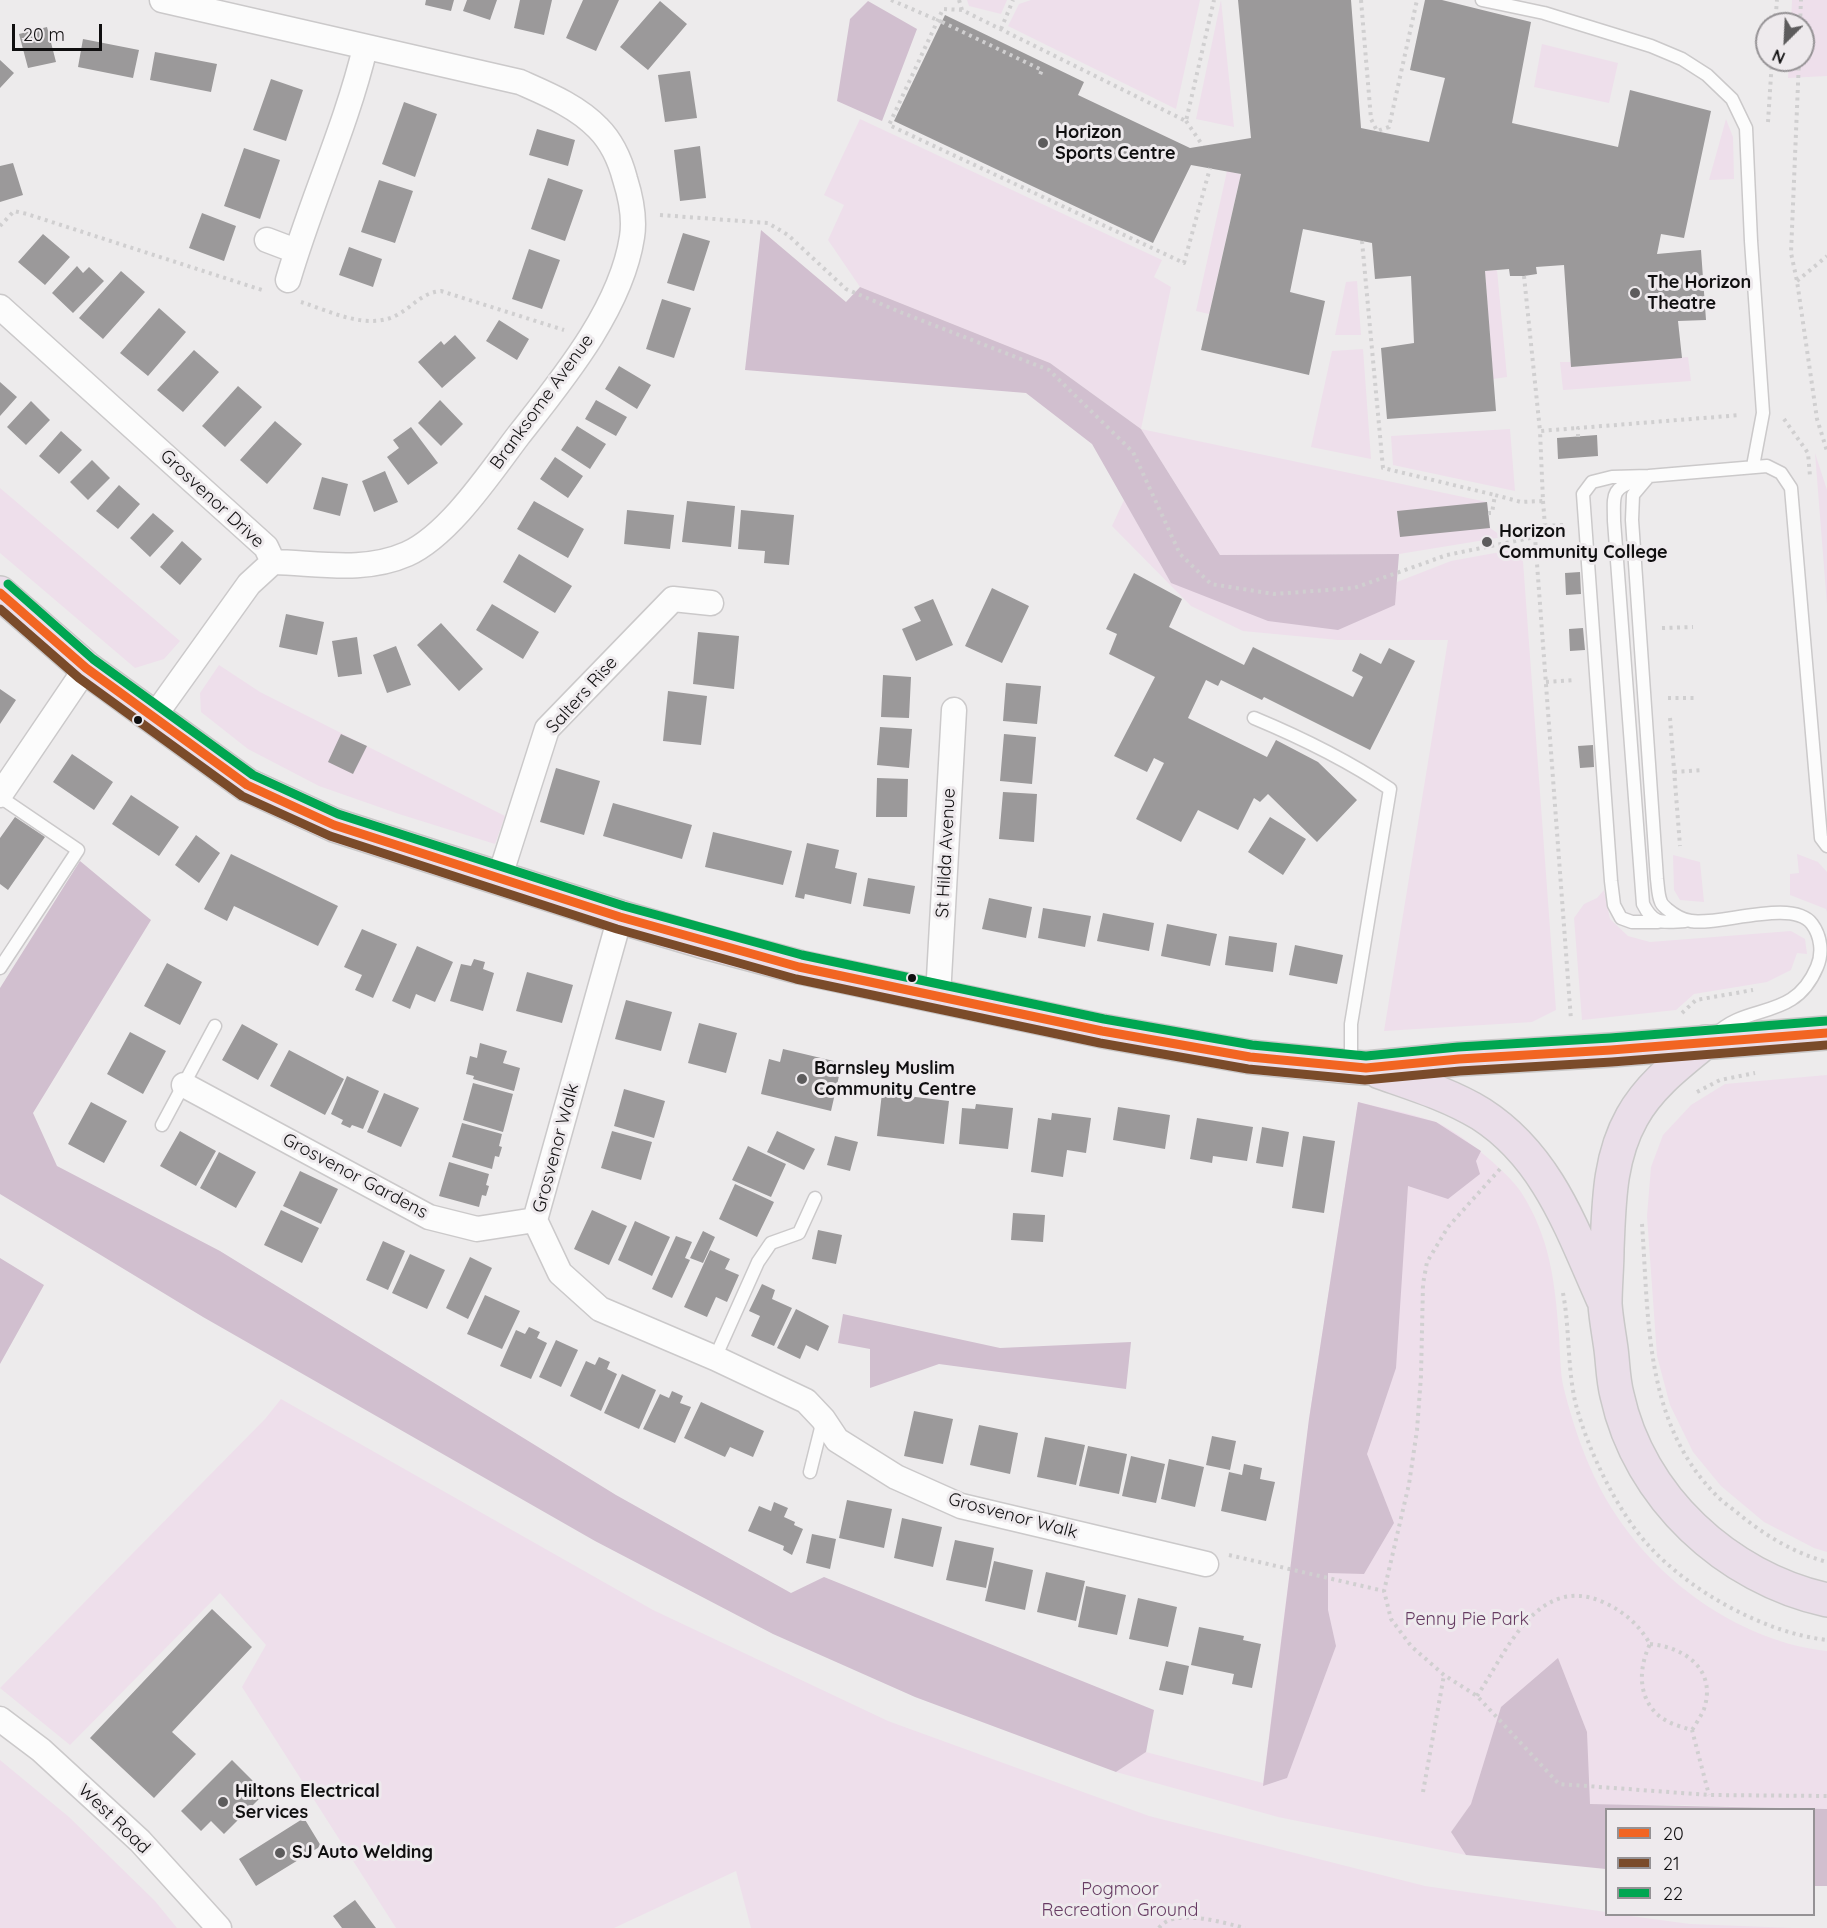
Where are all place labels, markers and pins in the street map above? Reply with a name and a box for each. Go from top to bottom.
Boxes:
place label: Horizon Sports Centre [1055,122,1176,164]
marker: Horizon Sports Centre [1036,136,1050,150]
place label: The Horizon Theatre [1647,272,1751,314]
marker: The Horizon Theatre [1628,286,1642,300]
place label: Horizon Community College [1499,521,1668,564]
marker: Horizon Community College [1480,535,1494,549]
unlabelled marker [132,714,144,726]
unlabelled marker [906,972,918,984]
place label: Barnsley Muslim Community Centre [814,1058,976,1100]
marker: Barnsley Muslim Community Centre [795,1072,809,1086]
place label: Hiltons Electrical Services [235,1781,380,1824]
marker: Hiltons Electrical Services [216,1795,230,1809]
place label: SJ Auto Welding [292,1842,433,1864]
marker: SJ Auto Welding [273,1846,287,1860]

